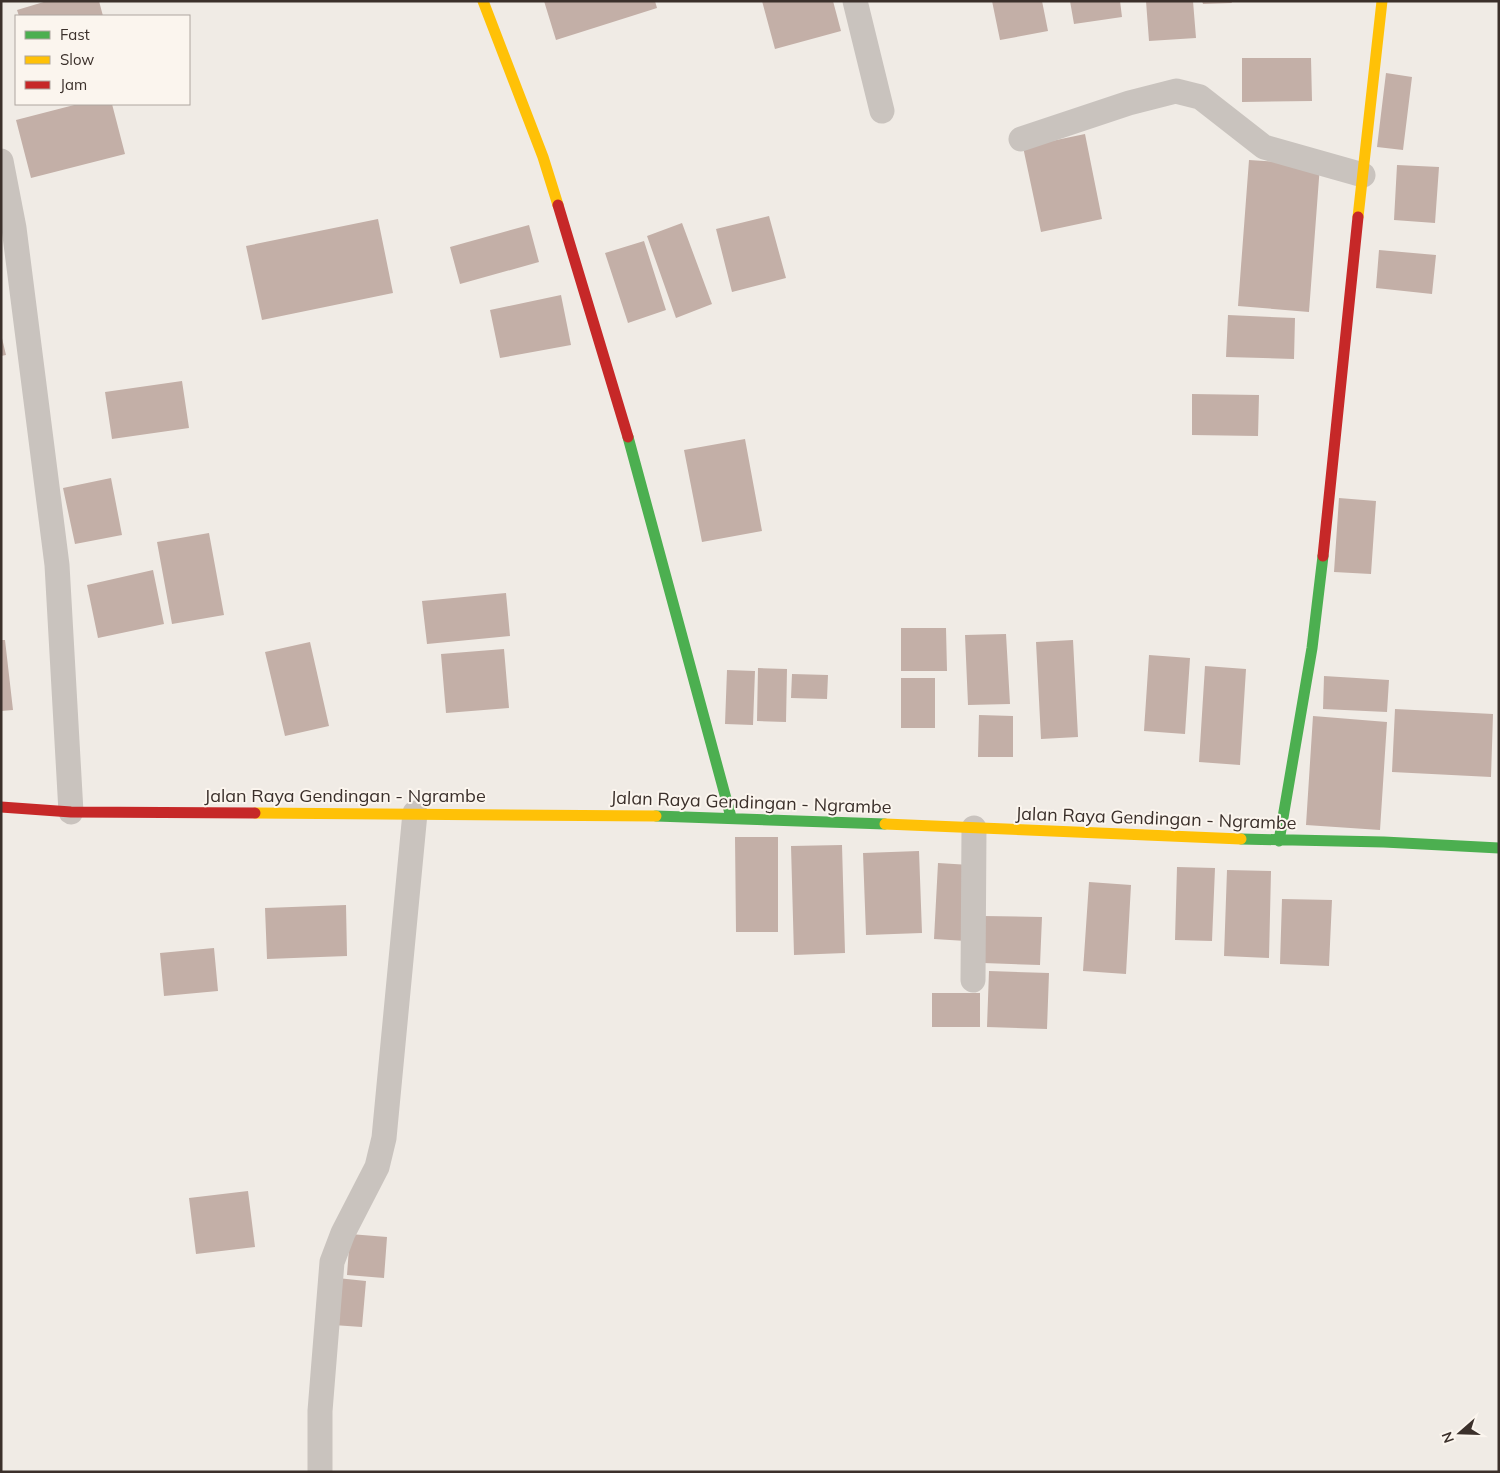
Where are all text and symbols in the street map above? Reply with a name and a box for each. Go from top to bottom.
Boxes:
legend [15,15,190,105]
text: Fast [60,25,90,44]
text: Slow [60,50,94,69]
text: Jam [60,75,87,94]
street label: Jalan Raya Gendingan - Ngrambe [204,784,486,807]
street label: Jalan Raya Gendingan - Ngrambe [610,786,892,818]
street label: Jalan Raya Gendingan - Ngrambe [1015,802,1297,834]
north arrow [1435,1408,1485,1458]
text: N [1438,1429,1458,1445]

